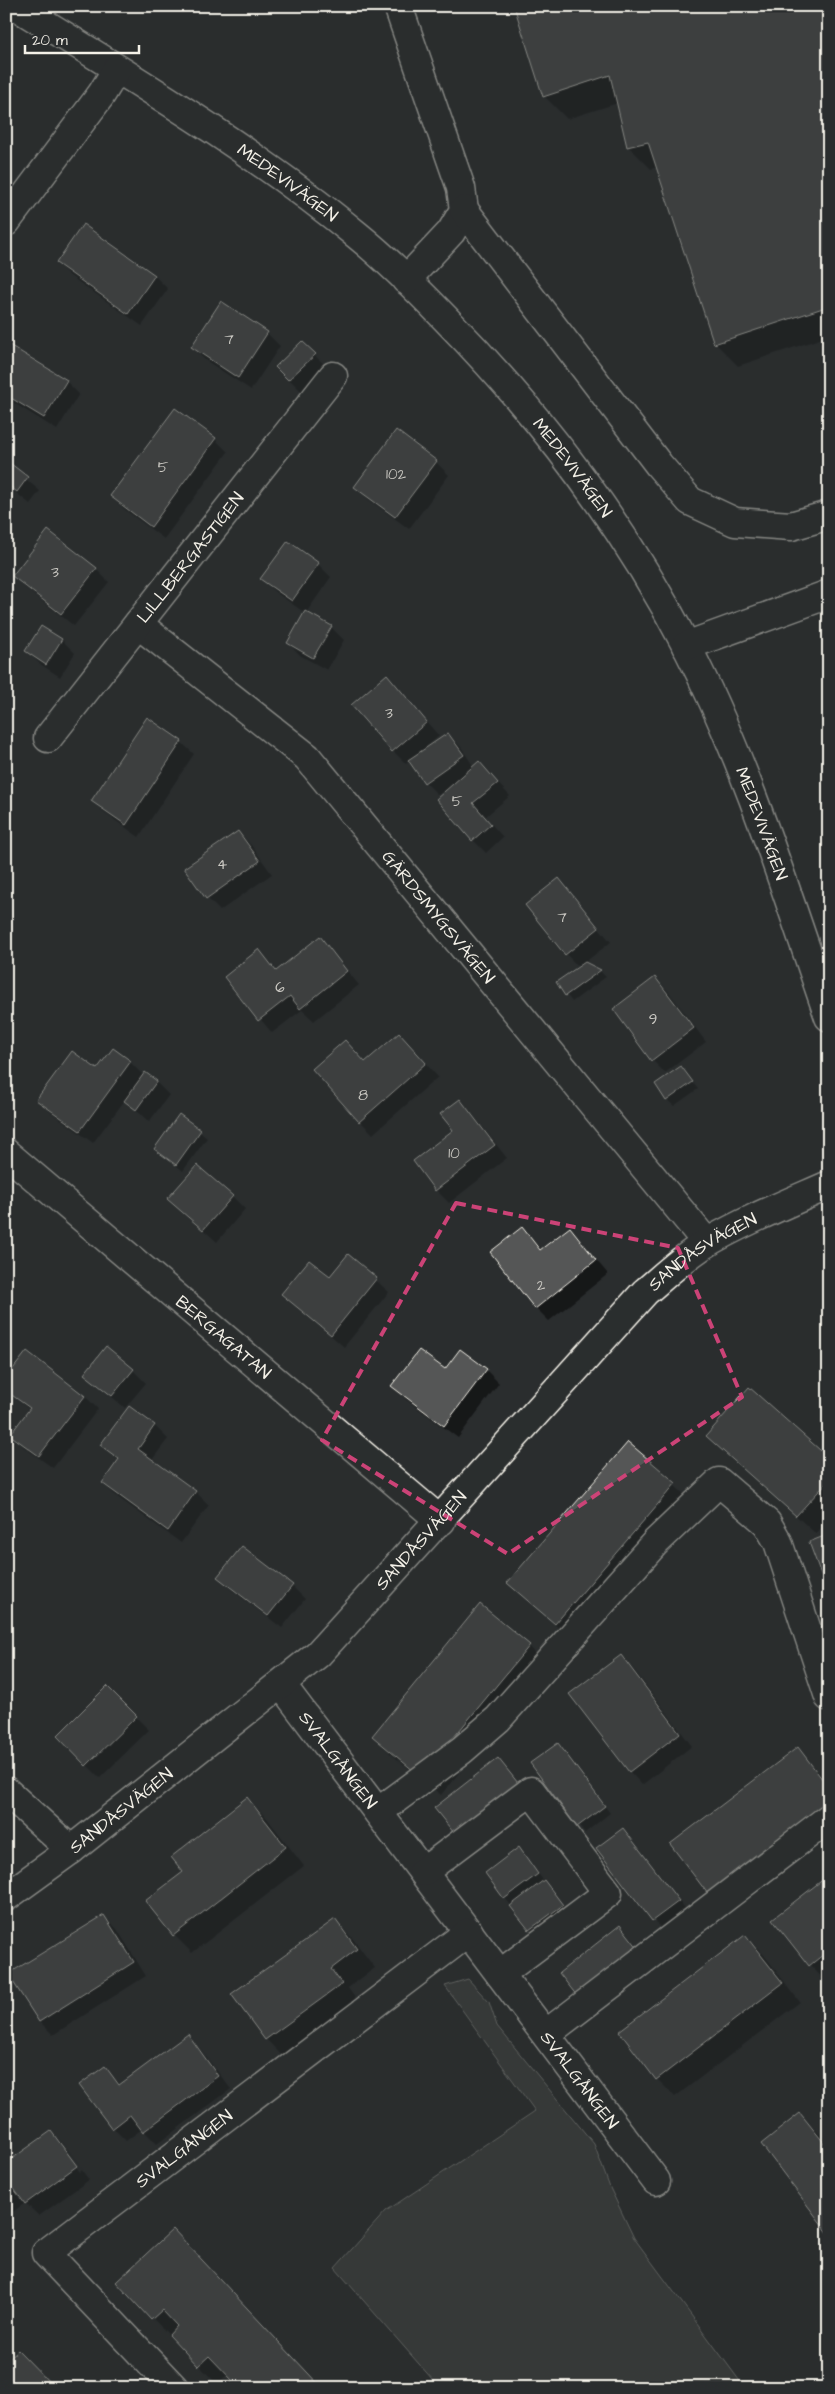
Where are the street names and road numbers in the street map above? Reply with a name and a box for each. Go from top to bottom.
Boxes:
street label: MEDEVIVÄGEN [232,138,343,228]
street label: MEDEVIVÄGEN [527,413,618,523]
street label: LILLBERGASTIGEN [131,487,250,628]
street label: MEDEVIVÄGEN [729,763,794,884]
street label: GÄRDSMYGSVÄGEN [376,845,500,989]
street label: SANDÅSVÄGEN [643,1207,761,1297]
street label: BERGAGATAN [170,1290,277,1385]
street label: SANDÅSVÄGEN [370,1485,473,1596]
street label: SVALGÅNGEN [293,1706,383,1814]
street label: SANDÅSVÄGEN [64,1762,179,1860]
street label: SVALGÅNGEN [534,2026,624,2134]
street label: SVALGÅNGEN [130,2104,238,2194]

